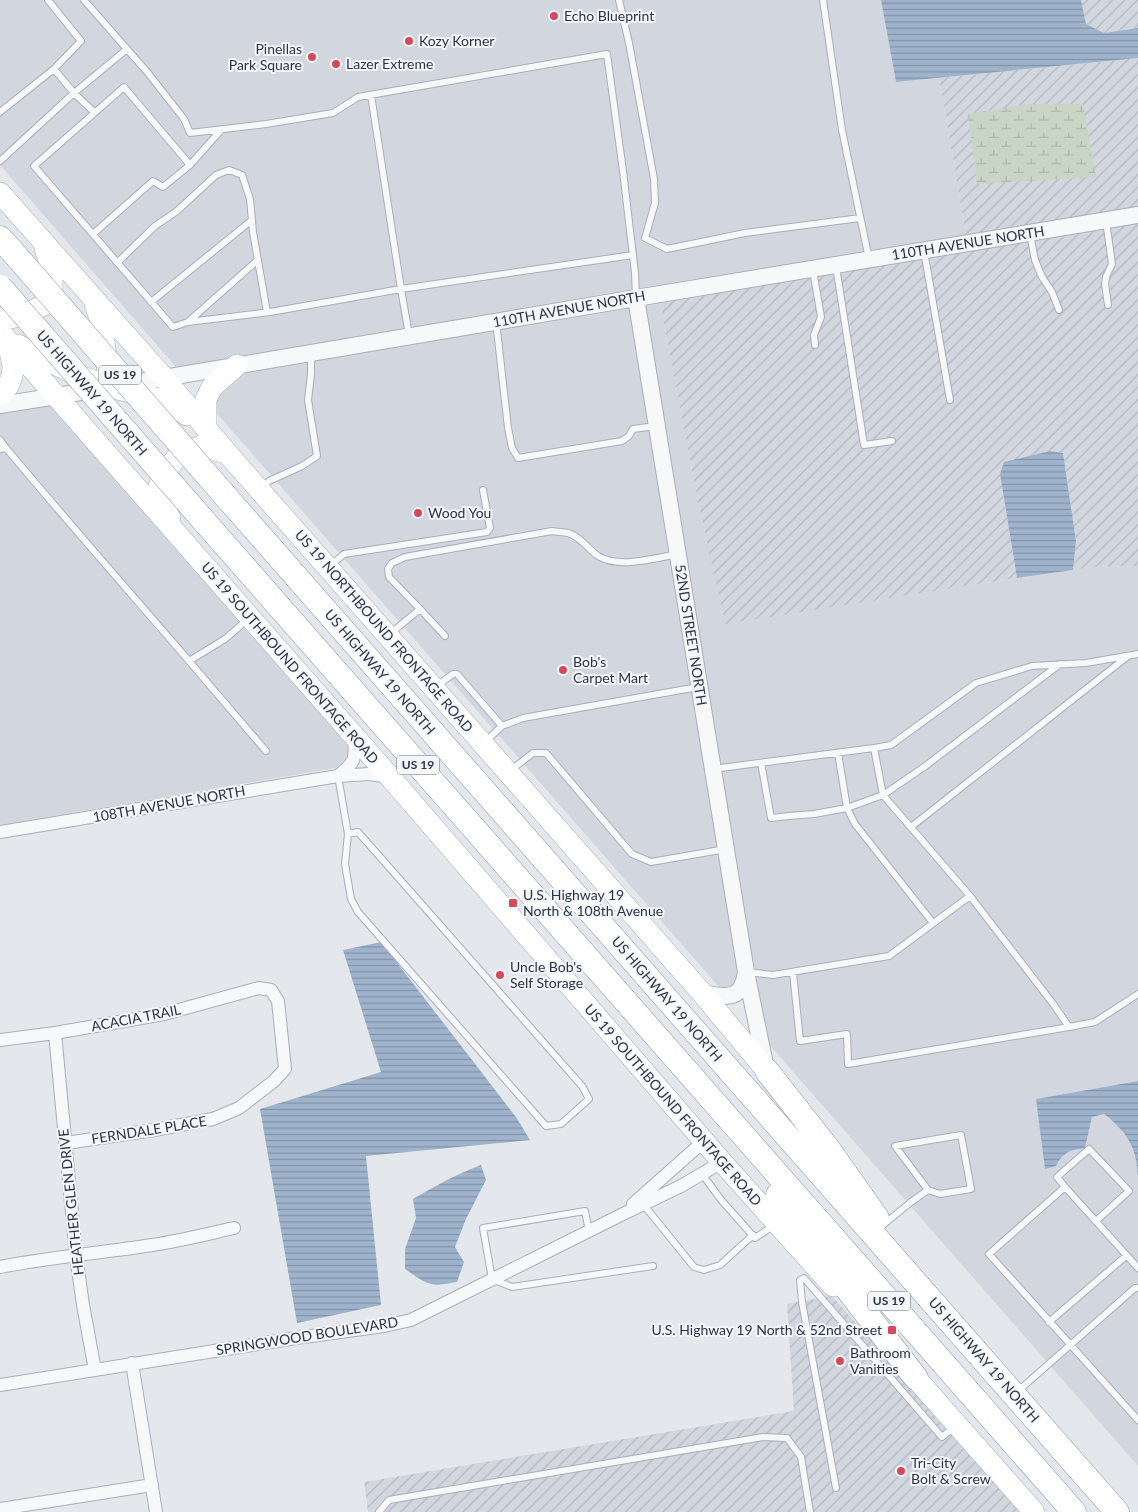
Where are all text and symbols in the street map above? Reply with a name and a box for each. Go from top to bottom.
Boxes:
place label: Echo Blueprint [564,7,654,24]
marker: Echo Blueprint [548,10,560,22]
place label: Kozy Korner [419,32,494,49]
marker: Kozy Korner [403,35,415,47]
place label: Pinellas Park Square [229,40,302,73]
marker: Pinellas Park Square [306,51,318,63]
place label: Lazer Extreme [346,55,433,72]
marker: Lazer Extreme [330,58,342,70]
street label: 110TH AVENUE NORTH [890,222,1046,263]
street label: 110TH AVENUE NORTH [491,287,647,330]
street label: US HIGHWAY 19 NORTH [33,327,151,459]
road number: US 19 [99,366,141,384]
place label: Wood You [428,504,491,521]
marker: Wood You [412,507,424,519]
street label: US 19 NORTHBOUND FRONTAGE ROAD [292,526,477,735]
street label: US 19 SOUTHBOUND FRONTAGE ROAD [198,558,383,767]
street label: 52ND STREET NORTH [672,563,711,707]
street label: US HIGHWAY 19 NORTH [321,606,439,738]
place label: Bob's Carpet Mart [573,653,648,686]
marker: Bob's Carpet Mart [557,664,569,676]
road number: US 19 [397,756,439,774]
street label: 108TH AVENUE NORTH [91,782,247,825]
place label: U.S. Highway 19 North & 108th Avenue [523,886,663,919]
marker: U.S. Highway 19 North & 108th Avenue [507,897,519,909]
street label: US HIGHWAY 19 NORTH [608,933,726,1065]
place label: Uncle Bob's Self Storage [510,958,583,991]
marker: Uncle Bob's Self Storage [494,969,506,981]
street label: ACACIA TRAIL [90,1000,182,1035]
street label: US 19 SOUTHBOUND FRONTAGE ROAD [581,1000,766,1209]
street label: FERNDALE PLACE [90,1112,208,1147]
street label: HEATHER GLEN DRIVE [54,1128,87,1276]
road number: US 19 [868,1292,910,1310]
street label: US HIGHWAY 19 NORTH [925,1294,1043,1426]
street label: SPRINGWOOD BOULEVARD [215,1313,399,1358]
place label: U.S. Highway 19 North & 52nd Street [651,1321,882,1338]
marker: U.S. Highway 19 North & 52nd Street [886,1324,898,1336]
place label: Bathroom Vanities [850,1344,911,1377]
marker: Bathroom Vanities [834,1355,846,1367]
place label: Tri-City Bolt & Screw [911,1454,991,1487]
marker: Tri-City Bolt & Screw [895,1465,907,1477]

